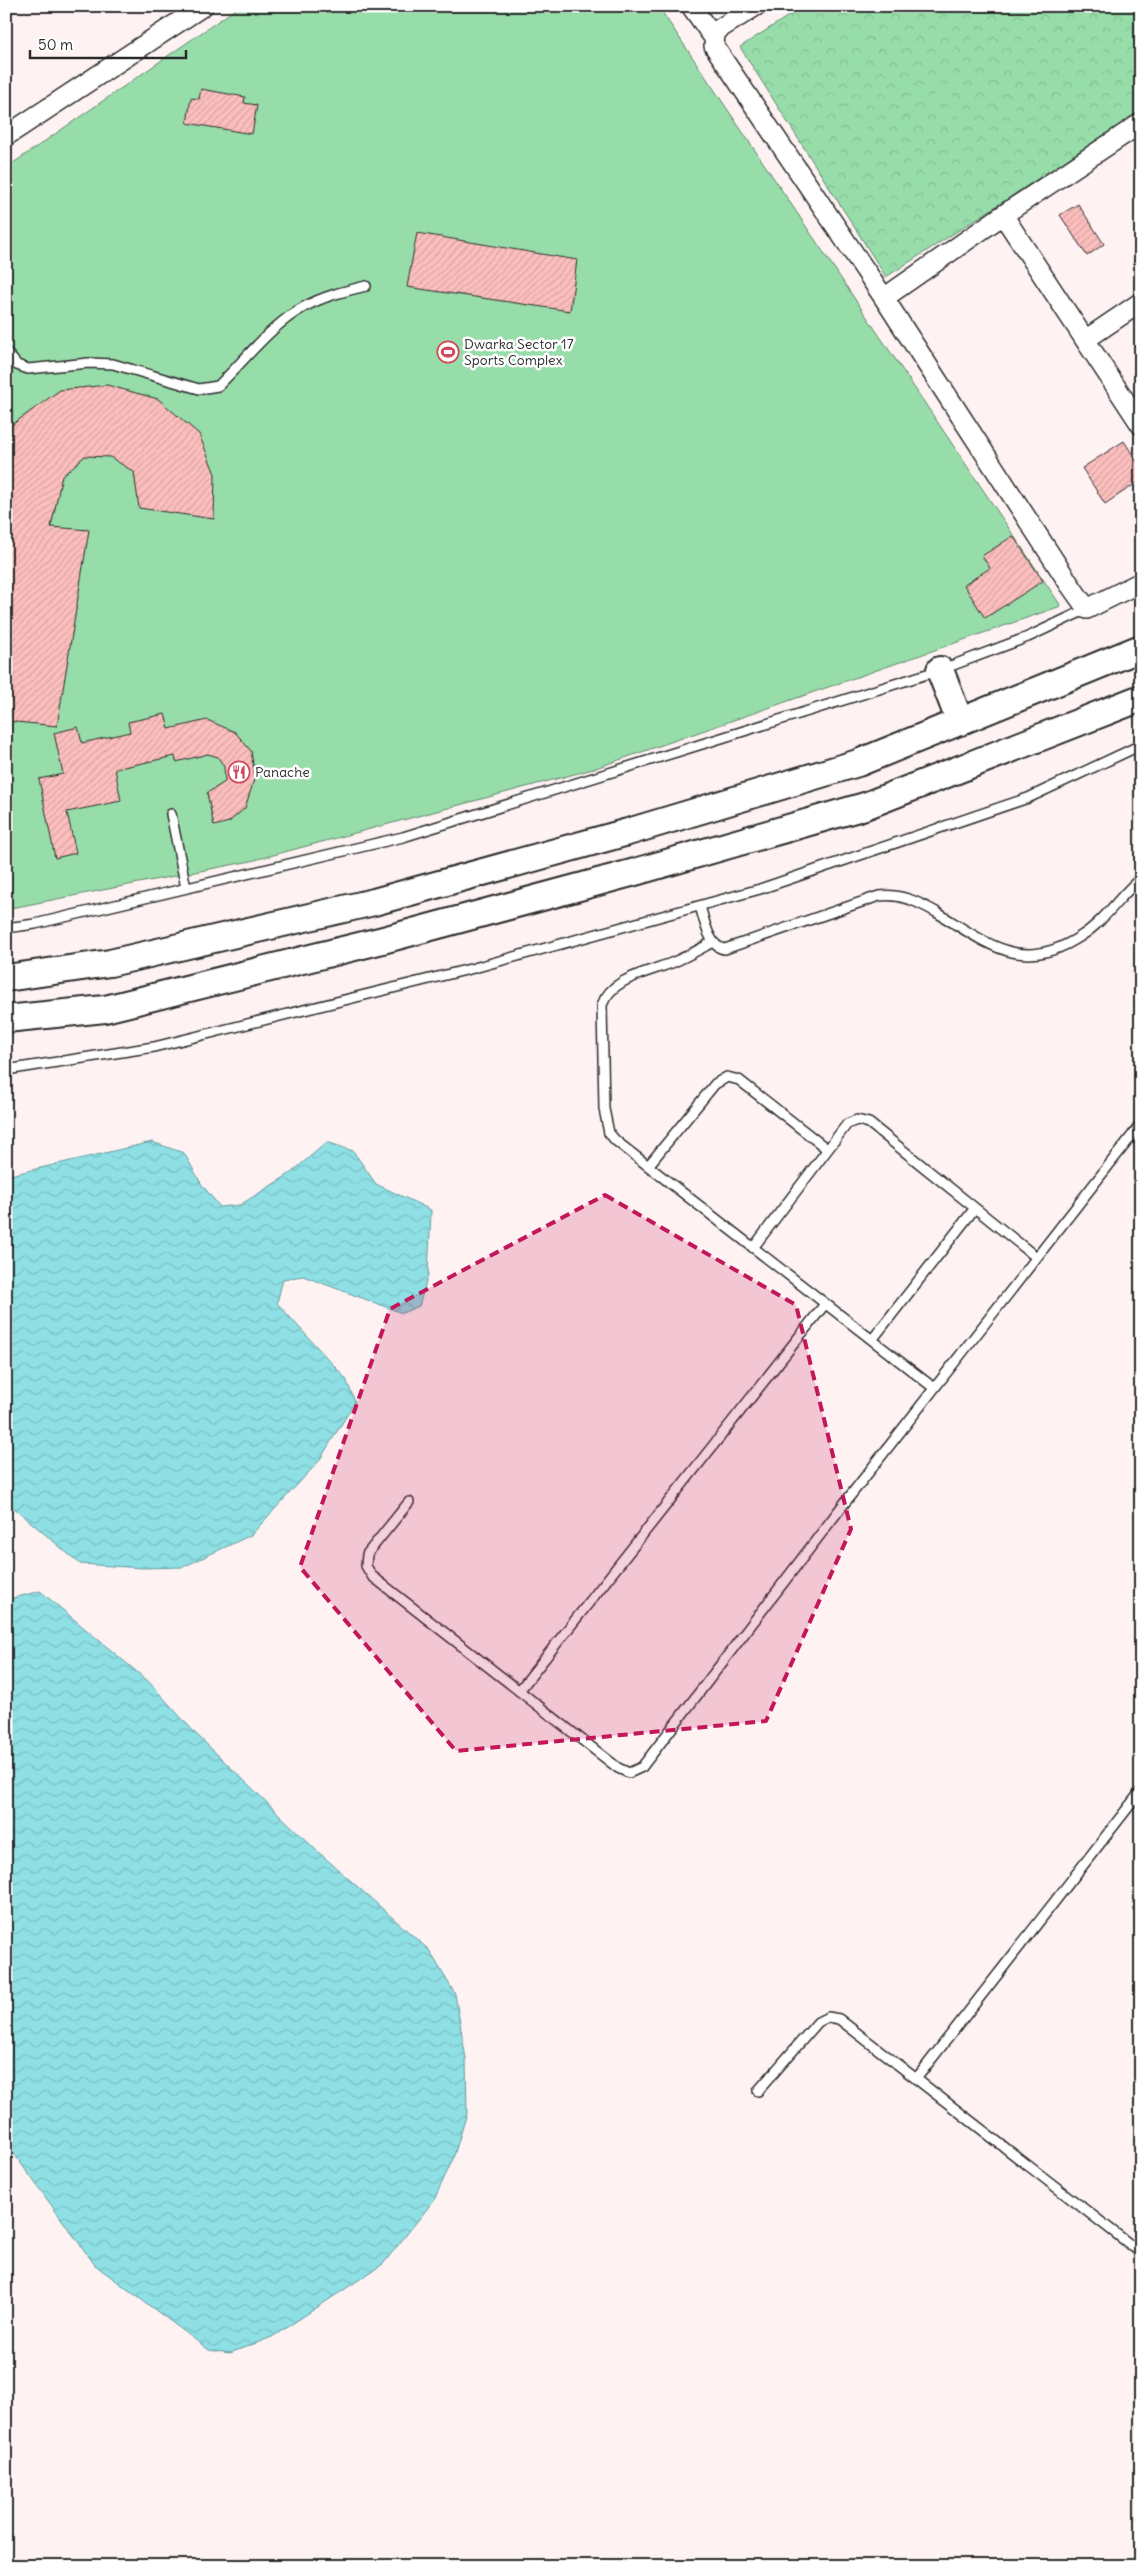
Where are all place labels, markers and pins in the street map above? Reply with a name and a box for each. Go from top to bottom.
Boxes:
place label: Dwarka Sector 17 Sports Complex [464,335,574,369]
sports icon: Dwarka Sector 17 Sports Complex [436,340,460,364]
restaurant icon: Panache [227,760,251,784]
place label: Panache [255,763,310,781]

